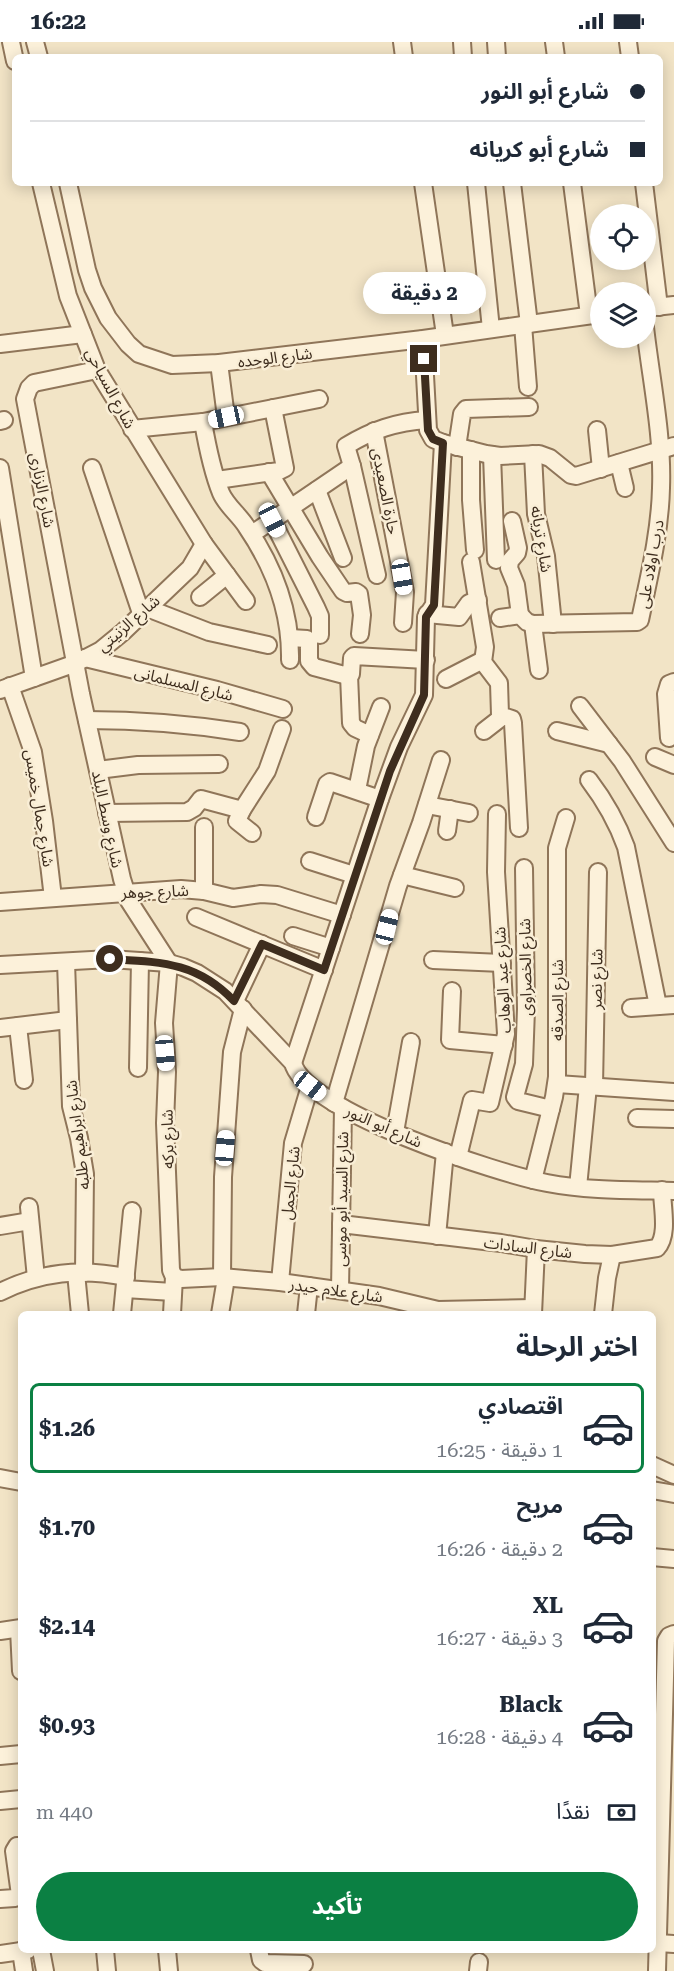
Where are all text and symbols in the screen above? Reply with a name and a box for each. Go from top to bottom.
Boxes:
text: 16:22 [30,9,86,34]
text: شارع أبو النور [481,79,609,104]
text: شارع أبو كريانه [470,137,609,162]
map controls [590,204,656,348]
button: locate [590,204,656,270]
callout: 2 دقيقة [362,272,486,314]
text: 2 دقيقة [391,281,458,305]
button: layers [590,282,656,348]
street label: شارع الوحده [237,343,314,374]
street label: شارع السياحي [79,345,140,433]
route end [410,345,437,372]
car [207,404,245,430]
street label: حارة الصعيدى [368,446,403,536]
street label: شارع الزنارى [23,451,59,530]
car [256,500,288,540]
street label: شارع تريانه [524,504,556,574]
street label: درب اولاد على [633,518,668,610]
car [390,558,414,596]
street label: شارع الزنيتي [93,591,166,658]
street label: شارع المسلمانى [132,662,235,708]
street label: شارع جمال خميس [18,748,58,869]
street label: شارع وسط البلد [85,769,127,870]
street label: شارع جوهر [120,881,189,905]
car [374,907,400,947]
street label: شارع الخصراوى [515,918,539,1016]
street label: شارع عبد الوهاب [490,926,518,1034]
route start [96,945,123,972]
street label: شارع نصر [586,948,610,1011]
street label: شارع الصدقه [548,959,570,1041]
car [154,1034,176,1072]
car [290,1068,330,1104]
street label: شارع ابراهيم طلبه [61,1079,97,1191]
street label: شارع أبو النور [340,1101,425,1155]
street label: شارع بركه [157,1109,181,1169]
car [214,1129,236,1167]
street label: شارع السيد أبو موسى [331,1131,355,1267]
street label: شارع الجمل [277,1145,307,1221]
street label: شارع السادات [482,1233,573,1265]
street label: شارع علام حيدر [286,1274,384,1309]
text: اختر الرحلة [516,1331,638,1363]
text: اقتصادي [478,1394,563,1419]
icon: car [581,1401,635,1455]
text: $1.26 [39,1416,95,1441]
text: 1 دقيقة · 16:25 [436,1438,563,1462]
text: مريح [517,1493,563,1518]
icon: car [581,1500,635,1554]
text: $1.70 [39,1515,95,1540]
text: 2 دقيقة · 16:26 [436,1537,563,1561]
text: XL [533,1593,563,1618]
icon: car [581,1599,635,1653]
text: $2.14 [39,1614,95,1639]
text: 3 دقيقة · 16:27 [436,1626,563,1650]
text: Black [499,1692,563,1717]
icon: car [581,1698,635,1752]
text: $0.93 [39,1713,95,1738]
text: 4 دقيقة · 16:28 [436,1725,563,1749]
icon: cash [605,1796,638,1829]
text: نقدًا [556,1799,590,1824]
text: 440 m [36,1800,93,1824]
button: تأكيد [36,1872,638,1941]

